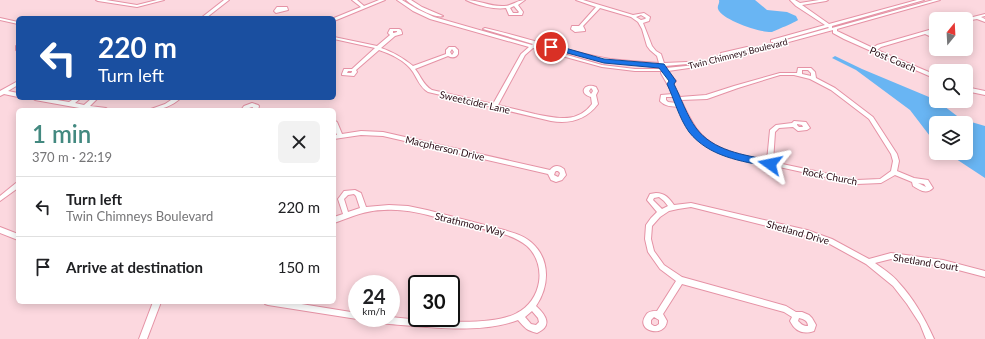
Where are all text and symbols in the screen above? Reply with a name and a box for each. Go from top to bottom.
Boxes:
north arrow [929,12,973,56]
map controls [929,12,973,160]
text: 220 m [98,30,177,64]
pin [534,30,568,64]
icon: left [32,32,84,84]
icon: arrive [540,36,562,58]
street label: Twin Chimneys Boulevard [687,36,789,71]
street label: Post Coach [868,44,918,74]
text: Turn left [98,64,164,86]
button: search [929,64,973,108]
street label: Sweetcider Lane [439,88,511,116]
button: layers [929,116,973,160]
text: 1 min [32,119,91,148]
button: close [278,121,320,163]
street label: Macpherson Drive [404,133,486,163]
position arrow [749,143,791,185]
text: 370 m · 22:19 [32,149,112,165]
street label: Rock Church [802,165,858,187]
text: Turn left [66,190,122,208]
icon: left [32,196,54,218]
text: 220 m [278,198,320,216]
text: Twin Chimneys Boulevard [66,208,213,224]
street label: Strathmoor Way [434,210,507,239]
street label: Shetland Drive [765,217,831,247]
street label: Shetland Court [893,251,960,273]
icon: arrive [32,256,54,278]
text: Arrive at destination [66,258,203,276]
text: 150 m [278,258,320,276]
speed limit sign: 30 [408,275,460,327]
text: 24 [362,284,386,308]
text: km/h [362,305,386,317]

